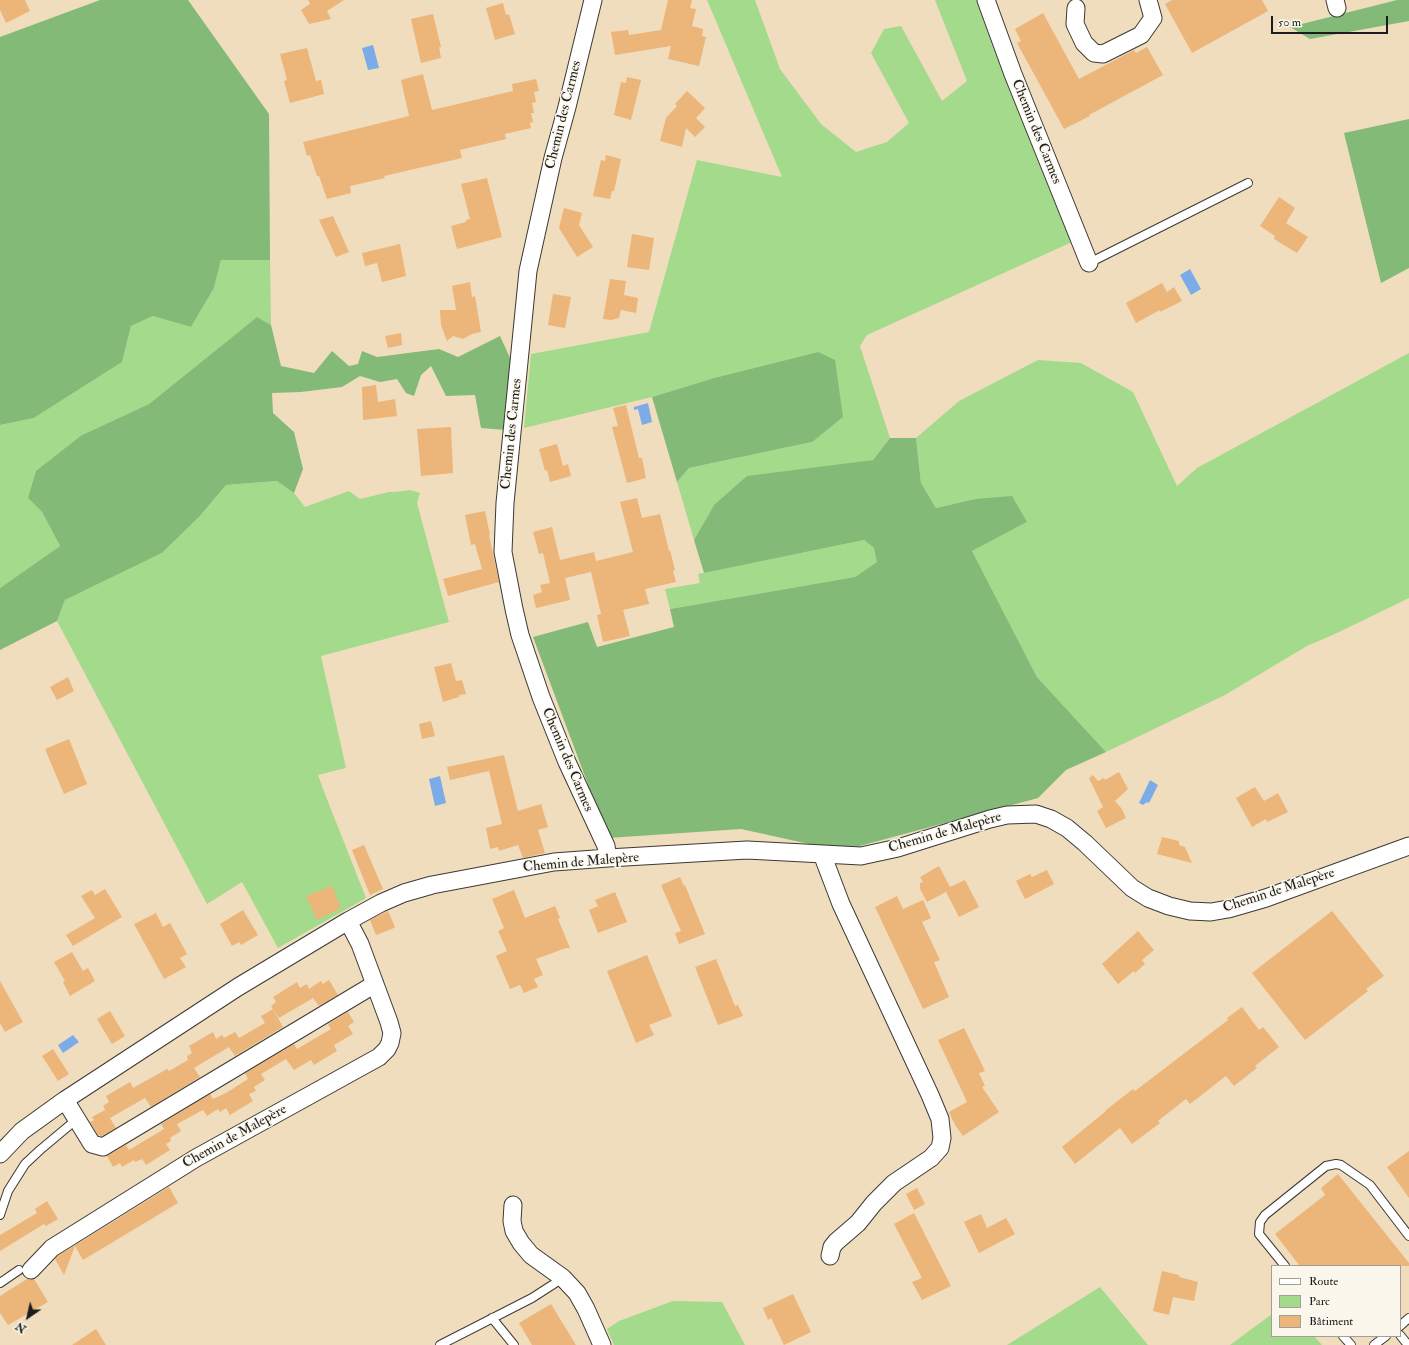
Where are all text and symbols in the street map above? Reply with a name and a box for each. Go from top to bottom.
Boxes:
scale bar [1273,8,1390,34]
text: 50 m [1278,15,1301,30]
street label: Chemin des Carmes [542,59,586,171]
street label: Chemin des Carmes [1007,77,1065,187]
street label: Chemin des Carmes [498,378,526,490]
street label: Chemin des Carmes [538,705,596,815]
street label: Chemin de Malepère [887,809,1003,857]
street label: Chemin de Malepère [522,850,640,876]
street label: Chemin de Malepère [1221,865,1337,917]
street label: Chemin de Malepère [180,1101,290,1173]
legend [1271,1265,1401,1337]
text: Route [1309,1274,1338,1289]
text: Parc [1309,1294,1330,1309]
north arrow [8,1297,48,1337]
text: Bâtiment [1309,1314,1353,1329]
text: N [13,1319,29,1336]

